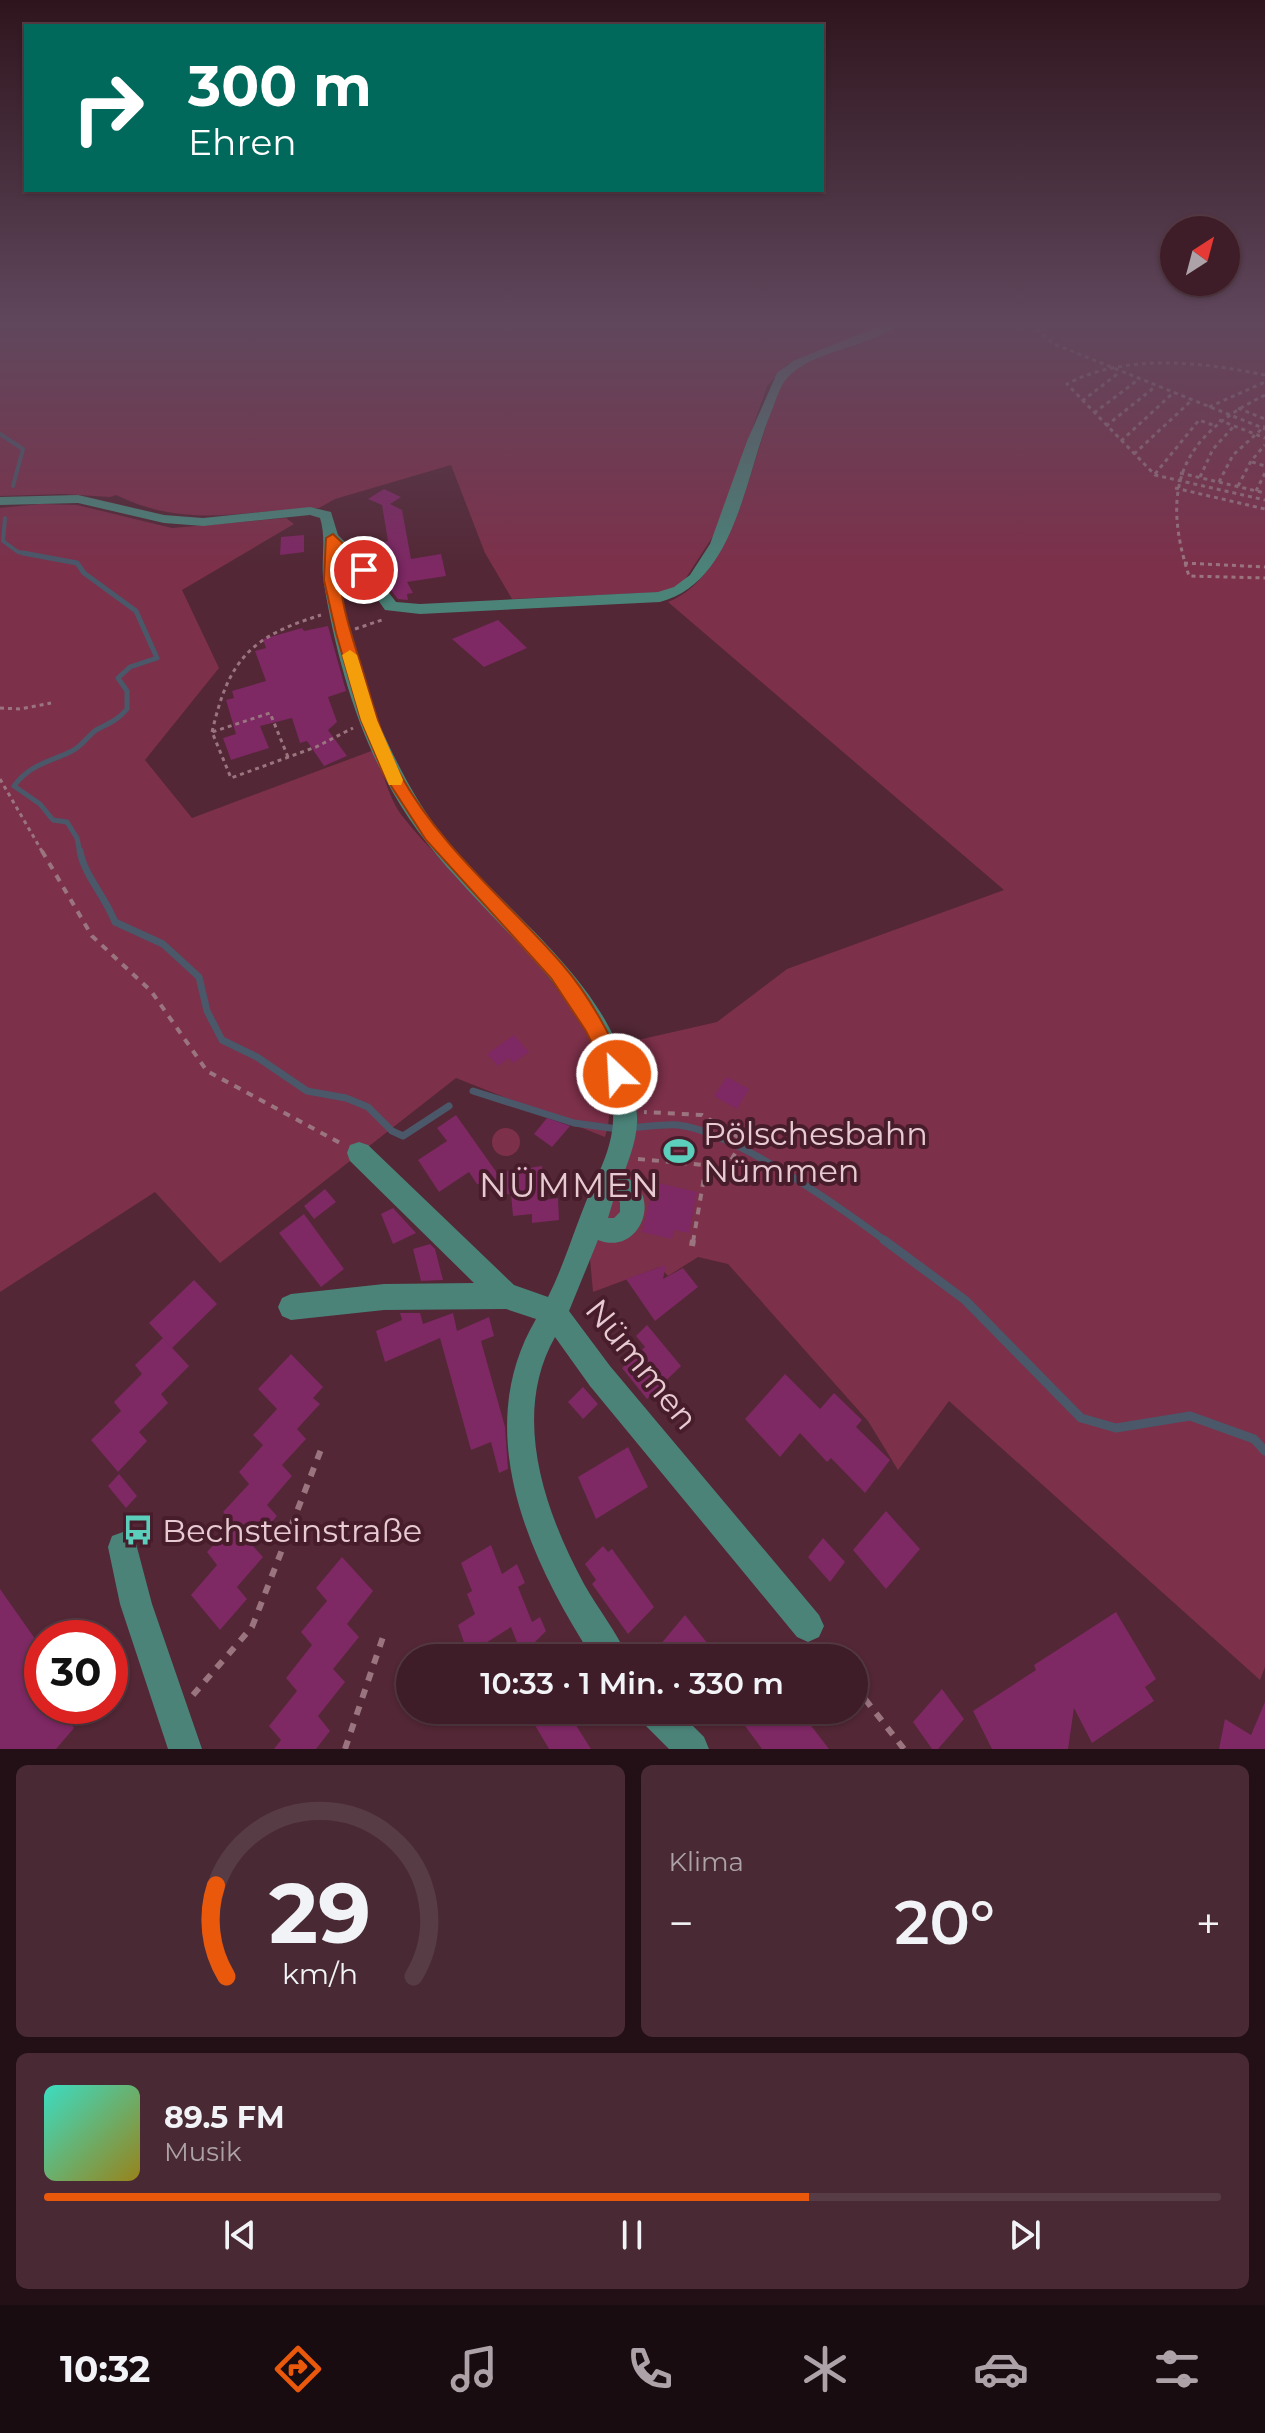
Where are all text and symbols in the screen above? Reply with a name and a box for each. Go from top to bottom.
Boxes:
text: 300 m [188,52,372,120]
icon: right [56,56,160,160]
text: Ehren [188,120,296,164]
north arrow [1160,216,1240,296]
map controls [1160,216,1240,296]
pin [330,536,398,604]
icon: arrive [342,548,386,592]
position arrow [575,1032,659,1116]
place label: Pölschesbahn Nümmen [703,1114,928,1190]
sports icon: Pölschesbahn Nümmen [662,1134,696,1168]
district label: NÜMMEN [479,1164,661,1206]
street label: Nümmen [578,1291,706,1437]
place label: Bechsteinstraße [162,1511,422,1550]
bus stop icon: Bechsteinstraße [121,1513,155,1547]
speed limit sign: 30 [24,1620,128,1724]
text: 10:33 · 1 Min. · 330 m [480,1665,784,1702]
text: Klima [669,1846,744,1878]
text: 29 [269,1862,371,1964]
text: 20° [895,1886,995,1959]
text: − [669,1896,694,1950]
text: + [1196,1896,1221,1950]
text: km/h [282,1956,358,1991]
text: 89.5 FM [164,2099,285,2136]
text: Musik [164,2136,242,2168]
icon: previous [218,2213,262,2257]
icon: pause [610,2213,654,2257]
icon: next [1003,2213,1047,2257]
icon: directions [270,2341,326,2397]
icon: music [446,2341,502,2397]
icon: phone [622,2341,678,2397]
icon: climate [797,2341,853,2397]
icon: car [973,2341,1029,2397]
icon: filters [1149,2341,1205,2397]
text: 10:32 [60,2347,150,2391]

